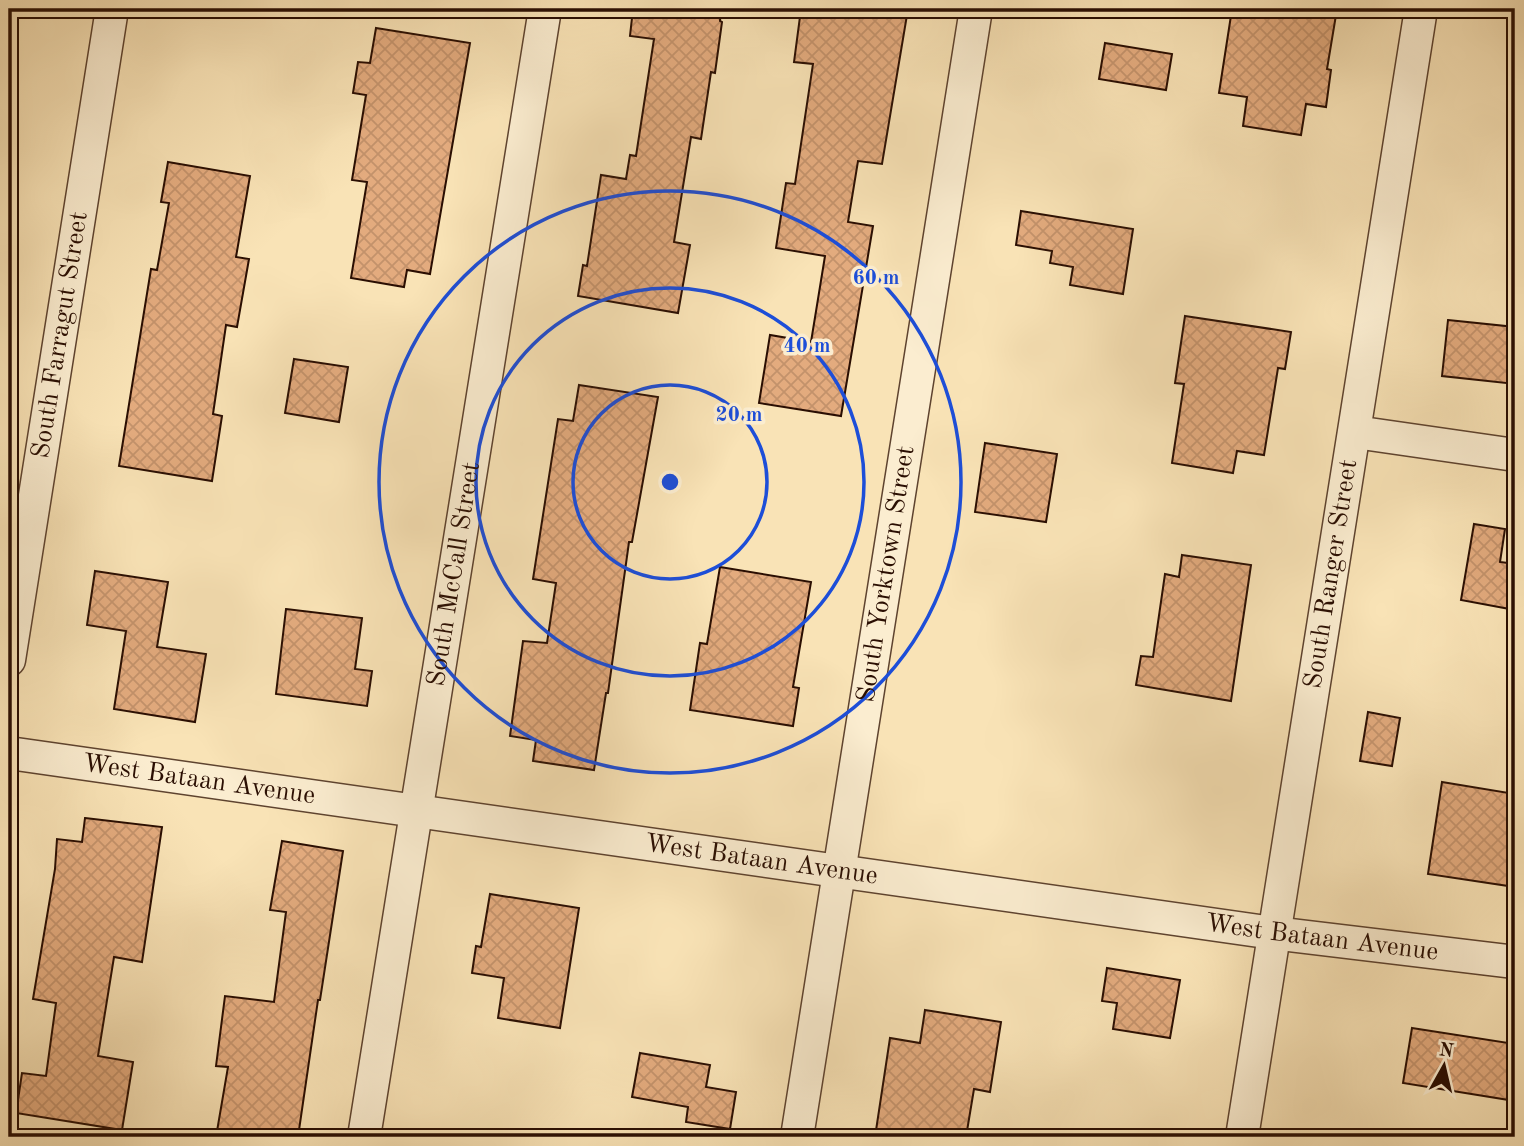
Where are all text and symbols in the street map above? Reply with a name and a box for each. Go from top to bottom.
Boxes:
street label: South Farragut Street [28,210,93,460]
text: 60 m [852,268,900,289]
text: 40 m [783,336,831,357]
text: 20 m [715,405,763,426]
street label: South Yorktown Street [853,444,920,704]
street label: South Ranger Street [1300,457,1362,691]
street label: South McCall Street [423,460,485,688]
centre of rings [658,470,682,494]
street label: West Bataan Avenue [81,751,317,809]
street label: West Bataan Avenue [643,831,879,890]
street label: West Bataan Avenue [1204,911,1440,966]
north arrow [1408,1030,1478,1100]
text: N [1438,1041,1455,1062]

